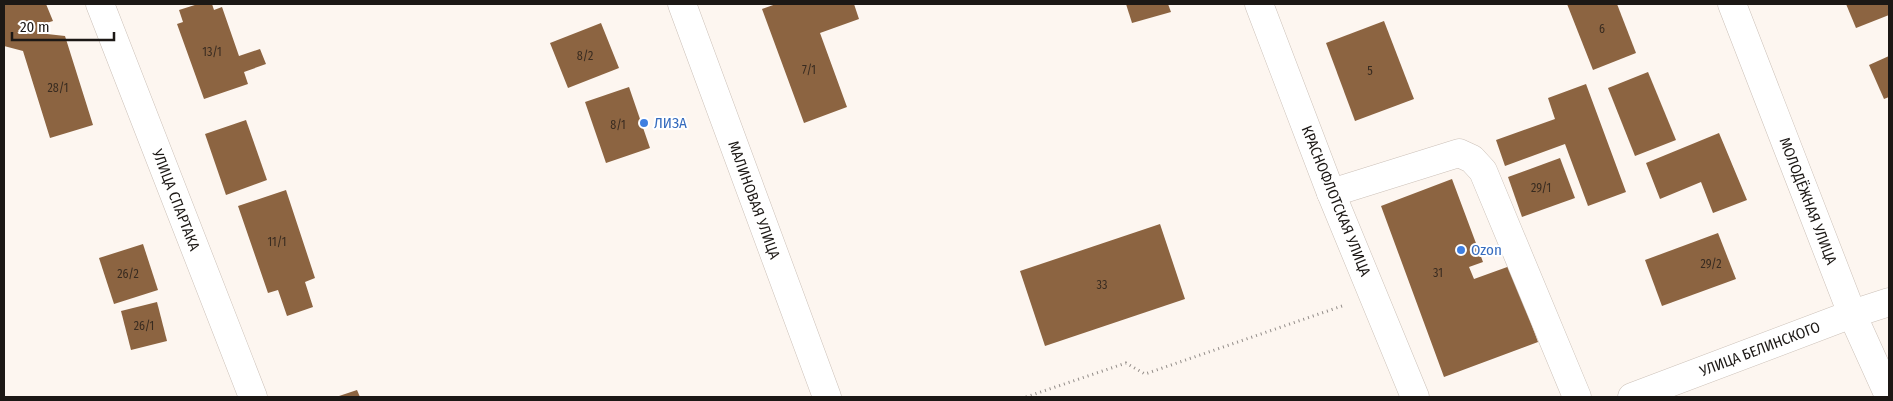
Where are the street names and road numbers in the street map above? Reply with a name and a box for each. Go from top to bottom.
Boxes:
street label: КРАСНОФЛОТСКАЯ УЛИЦА [1298,123,1375,279]
street label: МОЛОДЁЖНАЯ УЛИЦА [1775,135,1841,267]
street label: МАЛИНОВАЯ УЛИЦА [724,138,784,262]
street label: УЛИЦА СПАРТАКА [148,146,204,253]
street label: УЛИЦА БЕЛИНСКОГО [1696,318,1823,381]

